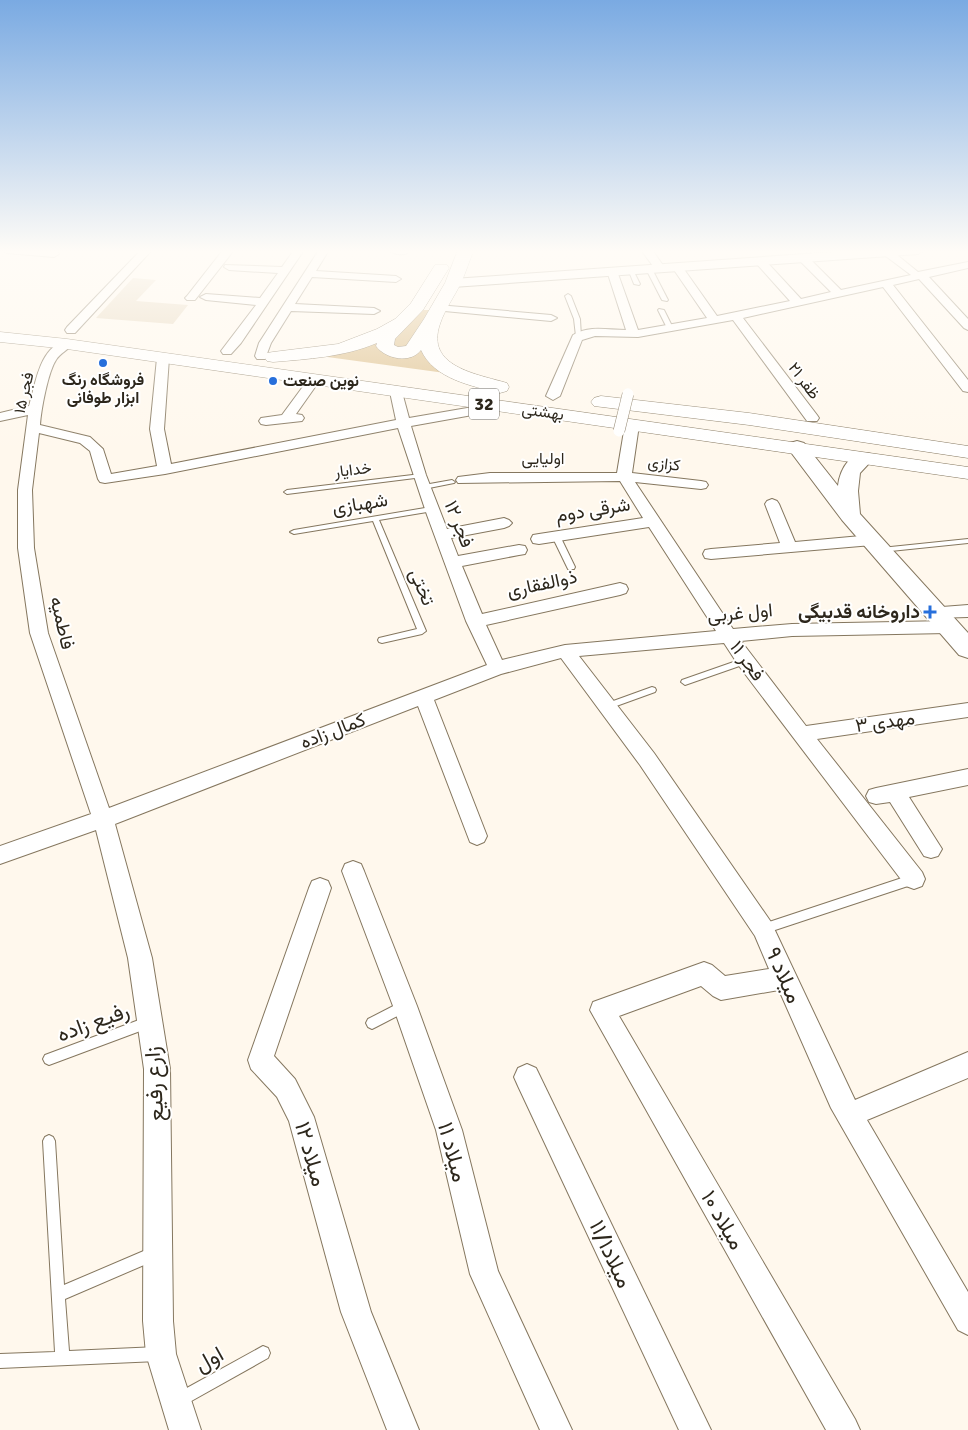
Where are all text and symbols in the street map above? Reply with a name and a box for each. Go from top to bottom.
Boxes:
marker: فروشگاه رنگ ابزار طوفانی [97,357,109,369]
street label: ظفر ۲۱ [784,359,824,403]
street label: فجر ۱۵ [10,370,38,416]
place label: فروشگاه رنگ ابزار طوفانی [62,370,144,408]
place label: نوین صنعت [283,371,359,391]
marker: نوین صنعت [267,375,279,387]
road number: 32 [469,388,499,419]
street label: بهشتی [521,399,565,425]
street label: اولیایی [522,449,564,469]
street label: کزازی [647,452,681,476]
street label: خدایار [332,458,373,482]
street label: شهبازی [331,488,390,520]
street label: شرقی دوم [554,492,632,528]
street label: فجر ۱۲ [439,497,479,551]
street label: تختی [404,565,441,609]
street label: ذوالفقاری [505,565,579,603]
street label: فاطمیه [44,594,80,652]
street label: اول غربی [706,598,774,628]
place label: داروخانه قدبیگی [798,600,920,624]
marker: داروخانه قدبیگی [924,606,936,618]
street label: فجر ۱۱ [724,636,770,686]
street label: مهدی ۳ [854,706,916,738]
street label: کمال زاده [297,708,369,754]
street label: میلاد ۹ [760,943,808,1007]
street label: رفیع زاده [53,996,133,1048]
street label: زارع رفیع [139,1046,170,1122]
street label: میلاد ۱۲ [289,1118,333,1190]
street label: میلاد ۱۱ [432,1119,474,1185]
street label: میلاد ۱۰ [695,1186,751,1254]
street label: میلاد۱۱/۱ [584,1216,638,1292]
street label: اول [190,1340,228,1378]

